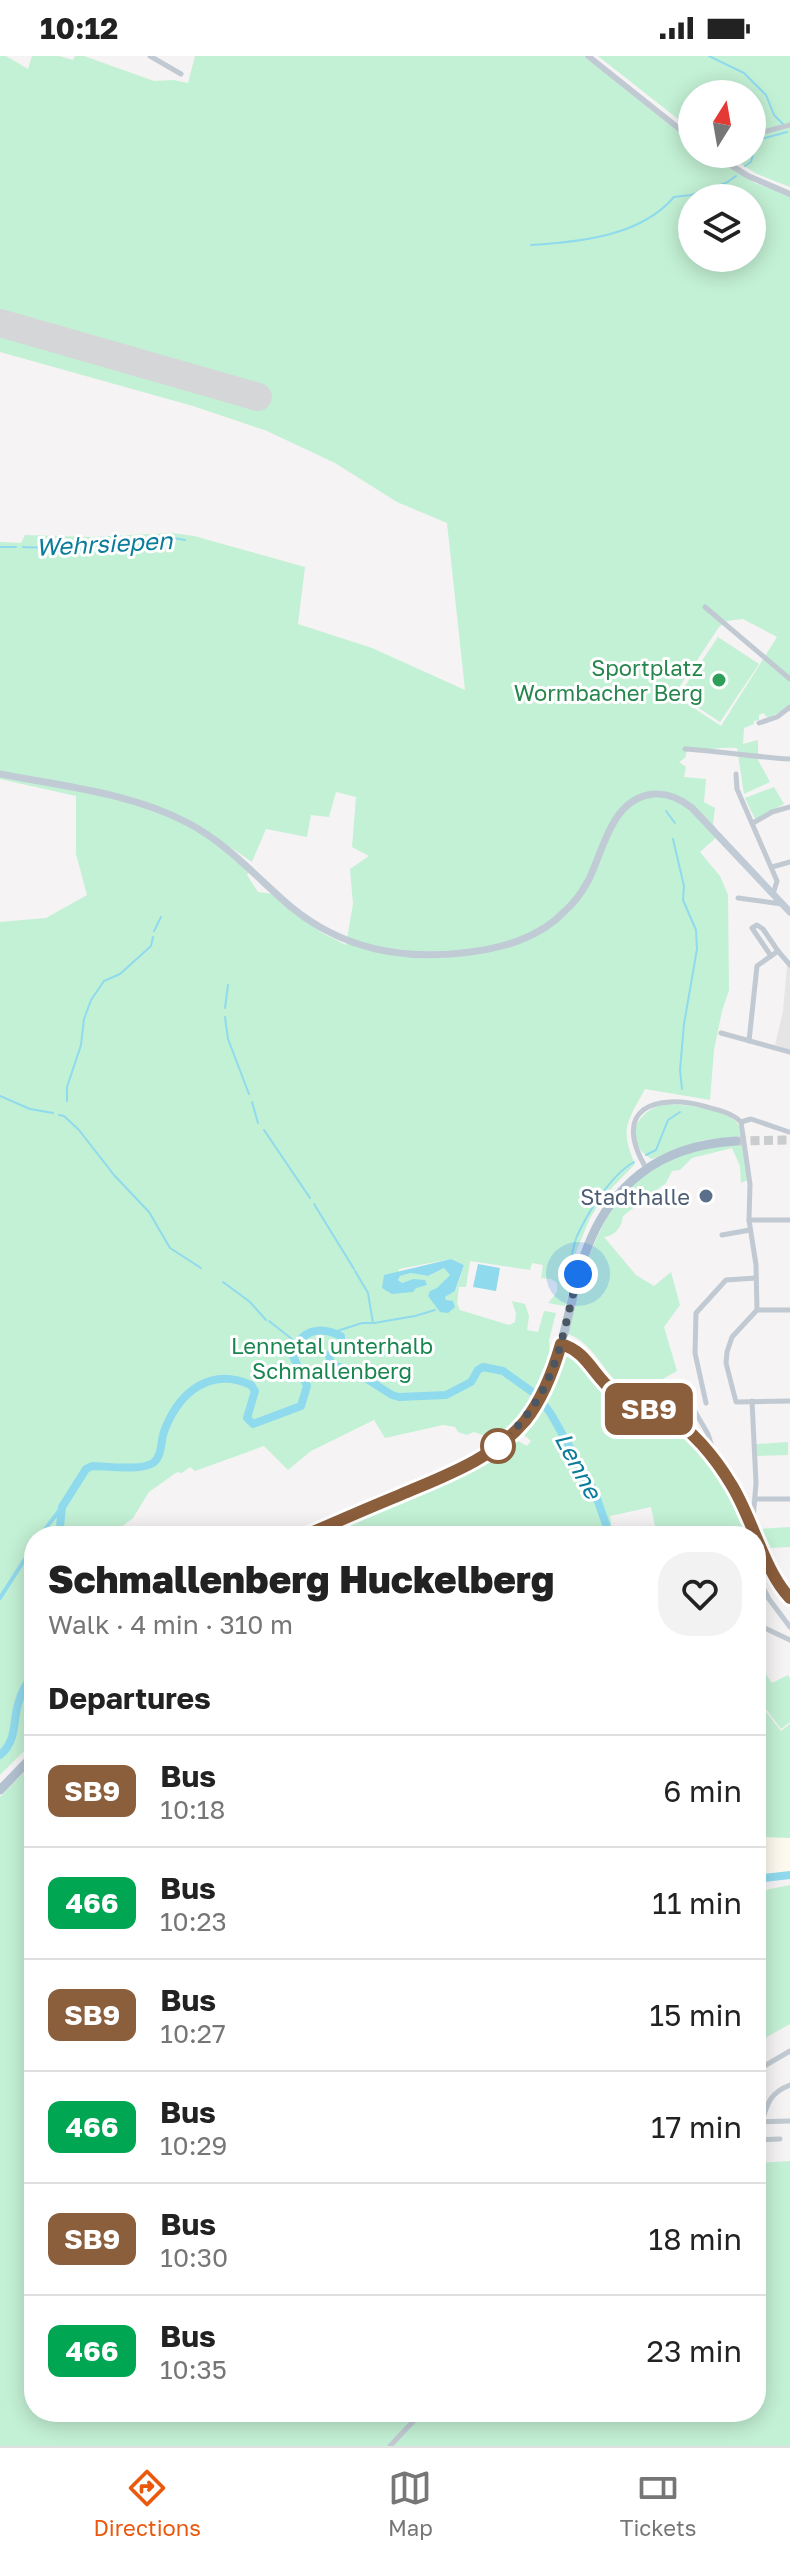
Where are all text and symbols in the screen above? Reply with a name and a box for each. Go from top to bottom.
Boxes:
text: 10:12 [40,10,118,46]
north arrow [678,80,766,168]
map controls [678,80,766,272]
button: layers [678,184,766,272]
water label: Wehrsiepen [35,525,174,561]
place label: Sportplatz Wormbacher Berg [514,654,703,706]
marker: Sportplatz Wormbacher Berg [710,671,728,689]
place label: Stadthalle [580,1183,690,1210]
marker: Stadthalle [697,1187,715,1205]
your location [558,1254,598,1294]
park label: Lennetal unterhalb Schmallenberg [231,1332,433,1384]
line badge: SB9 [603,1383,695,1435]
text: SB9 [621,1392,677,1425]
water label: Lenne [550,1427,609,1505]
unlabelled marker [481,1429,515,1463]
button: heart [658,1552,742,1636]
text: Schmallenberg Huckelberg [48,1556,554,1601]
text: Walk · 4 min · 310 m [48,1609,293,1640]
text: Departures [48,1680,211,1716]
text: Bus [160,1758,216,1794]
text: 6 min [663,1773,742,1809]
text: SB9 [64,1774,120,1807]
text: 10:18 [160,1794,225,1825]
text: Bus [160,1870,216,1906]
text: 11 min [652,1885,742,1921]
text: 466 [65,1886,119,1919]
text: 10:23 [160,1906,227,1937]
text: Bus [160,1982,216,2018]
text: 15 min [650,1997,742,2033]
text: SB9 [64,1998,120,2031]
text: 10:27 [160,2018,226,2049]
text: Bus [160,2094,216,2130]
text: 17 min [651,2109,742,2145]
text: 466 [65,2110,119,2143]
text: 10:29 [160,2130,227,2161]
text: Bus [160,2206,216,2242]
text: 18 min [649,2221,742,2257]
text: SB9 [64,2222,120,2255]
text: 10:30 [160,2242,228,2273]
text: Bus [160,2318,216,2354]
text: 23 min [647,2333,742,2369]
text: 466 [65,2334,119,2367]
text: 10:35 [160,2354,227,2385]
tab: Directions [93,2466,201,2541]
tab: Map [388,2466,433,2541]
tab: Tickets [620,2466,697,2541]

